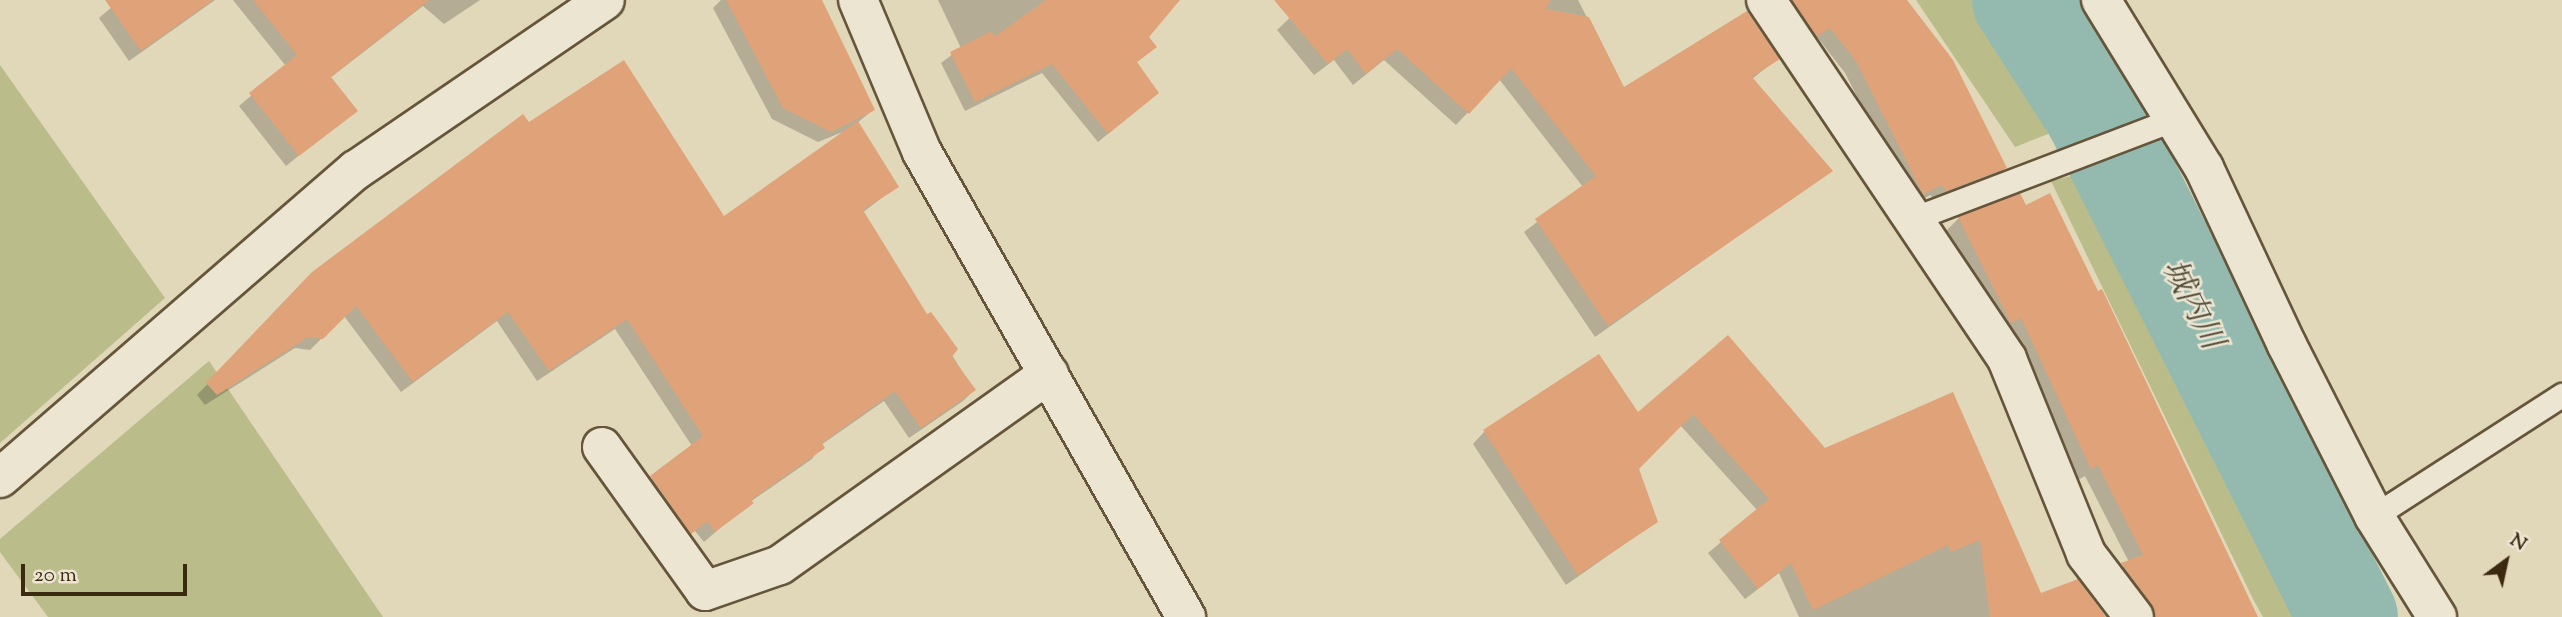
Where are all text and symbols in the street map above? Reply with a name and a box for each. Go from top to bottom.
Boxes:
water label: 城内川 [2152,254,2230,356]
north arrow [2471,526,2541,596]
text: N [2504,528,2531,558]
scale bar [24,550,191,594]
text: 20 m [34,561,77,591]

